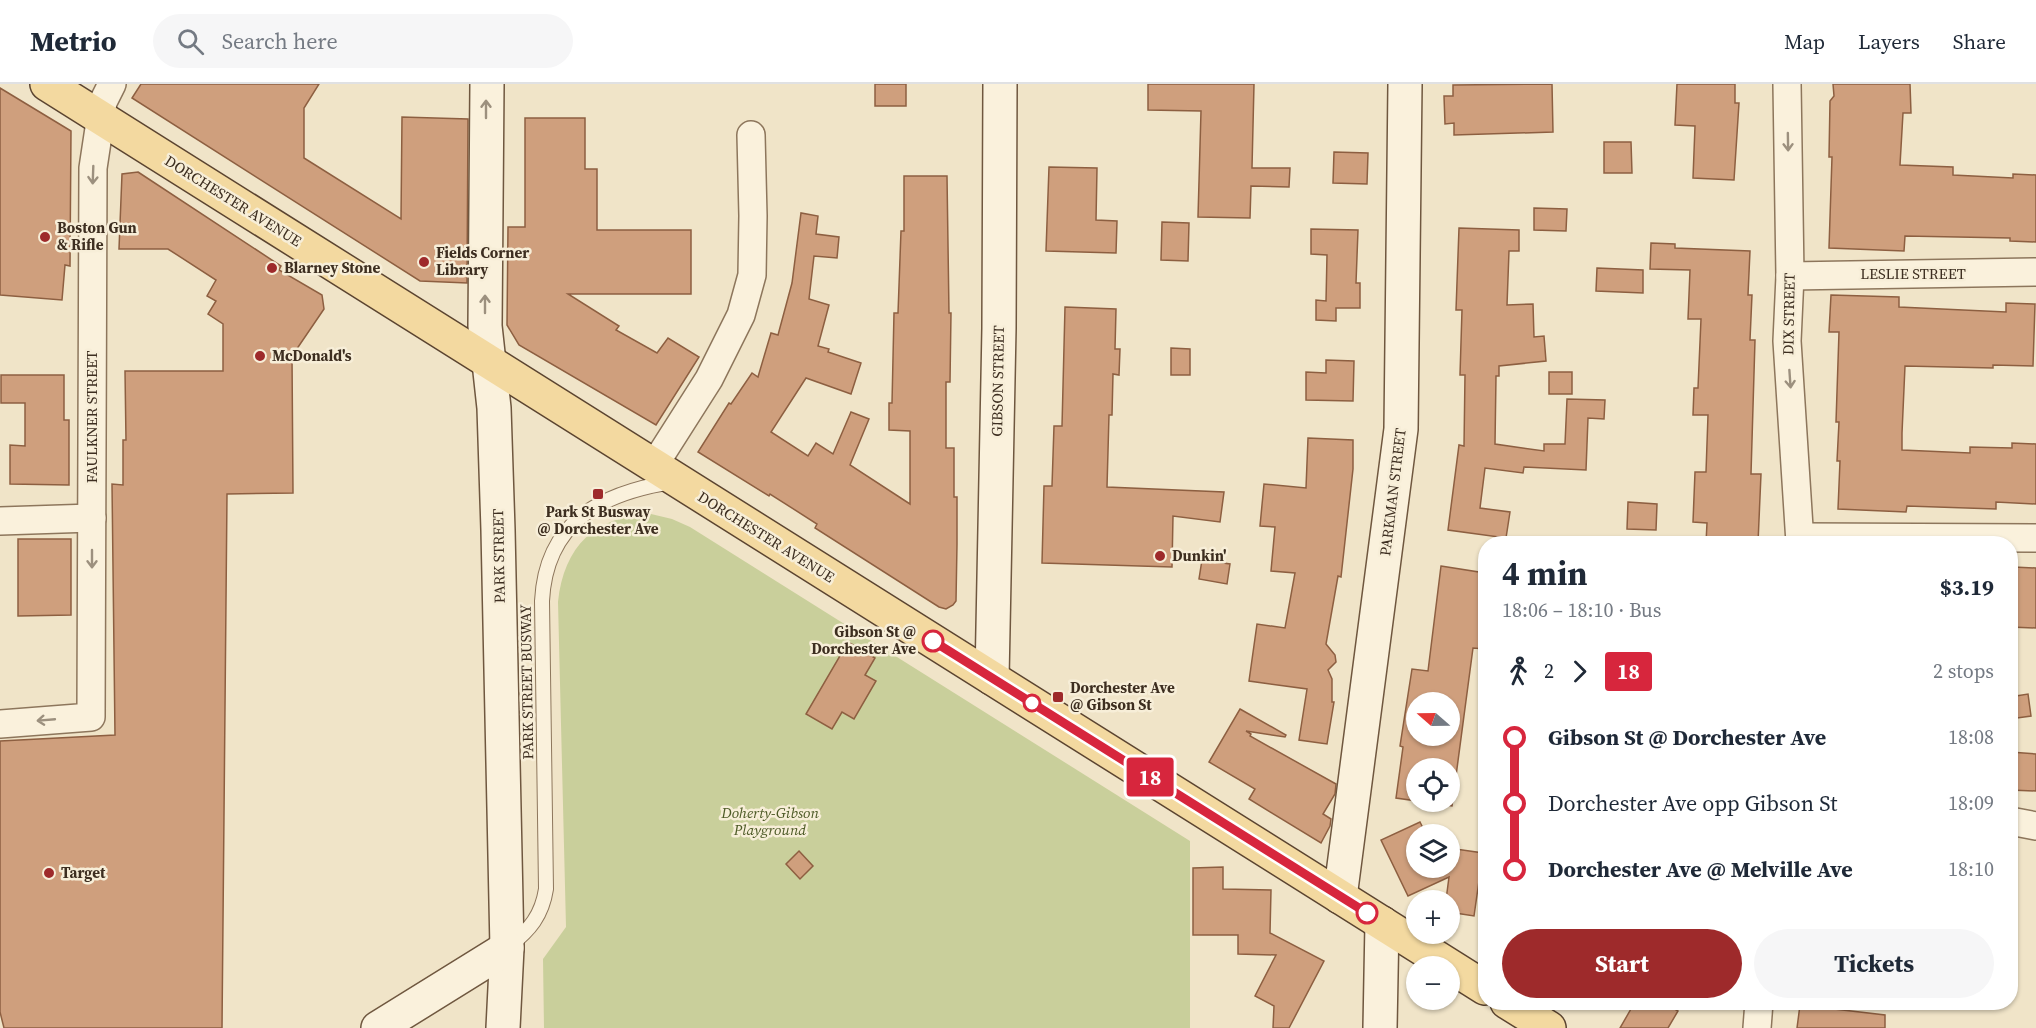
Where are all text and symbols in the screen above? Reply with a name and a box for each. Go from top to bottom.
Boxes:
search box [153,14,573,68]
text: Metrio [30,22,117,60]
icon: search [174,25,207,58]
text: Search here [222,26,338,56]
text: Map [1784,27,1825,56]
text: Layers [1858,27,1920,56]
text: Share [1953,27,2006,56]
one-way arrow [481,99,492,119]
one-way arrow [1782,132,1794,152]
street label: DORCHESTER AVENUE [161,150,306,251]
one-way arrow [87,165,99,185]
place label: Boston Gun & Rifle [57,217,137,255]
marker: Boston Gun & Rifle [38,230,52,244]
place label: Fields Corner Library [436,242,529,280]
marker: Fields Corner Library [417,255,431,269]
place label: Blarney Stone [284,257,380,278]
marker: Blarney Stone [265,261,279,275]
street label: LESLIE STREET [1860,263,1966,284]
street label: DIX STREET [1777,273,1800,355]
one-way arrow [479,294,491,314]
street label: GIBSON STREET [986,325,1009,437]
place label: McDonald's [272,345,352,366]
marker: McDonald's [253,349,267,363]
street label: FAULKNER STREET [81,351,102,483]
one-way arrow [1784,369,1795,389]
street label: PARKMAN STREET [1374,427,1411,557]
street label: DORCHESTER AVENUE [694,486,839,587]
marker: Park St Busway @ Dorchester Ave [591,487,605,501]
place label: Park St Busway @ Dorchester Ave [537,501,659,539]
street label: PARK STREET [487,509,510,603]
place label: Dunkin' [1172,545,1227,566]
one-way arrow [86,549,98,569]
marker: Dunkin' [1153,549,1167,563]
text: 4 min [1502,551,1588,596]
text: $3.19 [1940,572,1994,602]
text: 18:06 – 18:10 · Bus [1502,596,1661,624]
street label: PARK STREET BUSWAY [515,604,538,760]
place label: Gibson St @ Dorchester Ave [811,621,916,659]
marker: Gibson St @ Dorchester Ave [922,630,944,652]
icon: walk [1502,655,1535,688]
icon: forward [1563,655,1596,688]
text: 2 [1544,657,1554,685]
text: 18 [1617,657,1640,686]
text: 2 stops [1933,657,1994,685]
place label: Dorchester Ave @ Gibson St [1070,677,1175,715]
marker: Dorchester Ave @ Gibson St [1051,690,1065,704]
north arrow [1406,692,1460,746]
map controls [1406,692,1460,1010]
unlabelled marker [1023,694,1041,712]
one-way arrow [36,715,56,726]
text: Gibson St @ Dorchester Ave [1548,722,1826,752]
text: 18:08 [1948,723,1994,751]
line badge: 18 [1123,758,1177,796]
button: locate [1406,758,1460,812]
text: 18 [1139,763,1161,792]
text: Dorchester Ave opp Gibson St [1548,788,1837,818]
text: 18:09 [1948,789,1994,817]
park label: Doherty-Gibson Playground [720,802,819,840]
button: layers [1406,824,1460,878]
text: Dorchester Ave @ Melville Ave [1548,854,1853,884]
text: 18:10 [1948,855,1994,883]
place label: Target [61,862,106,883]
marker: Target [42,866,56,880]
button: + [1406,890,1460,944]
unlabelled marker [1356,902,1378,924]
button: Start [1502,929,1742,998]
button: Tickets [1754,929,1994,998]
button: − [1406,956,1460,1010]

